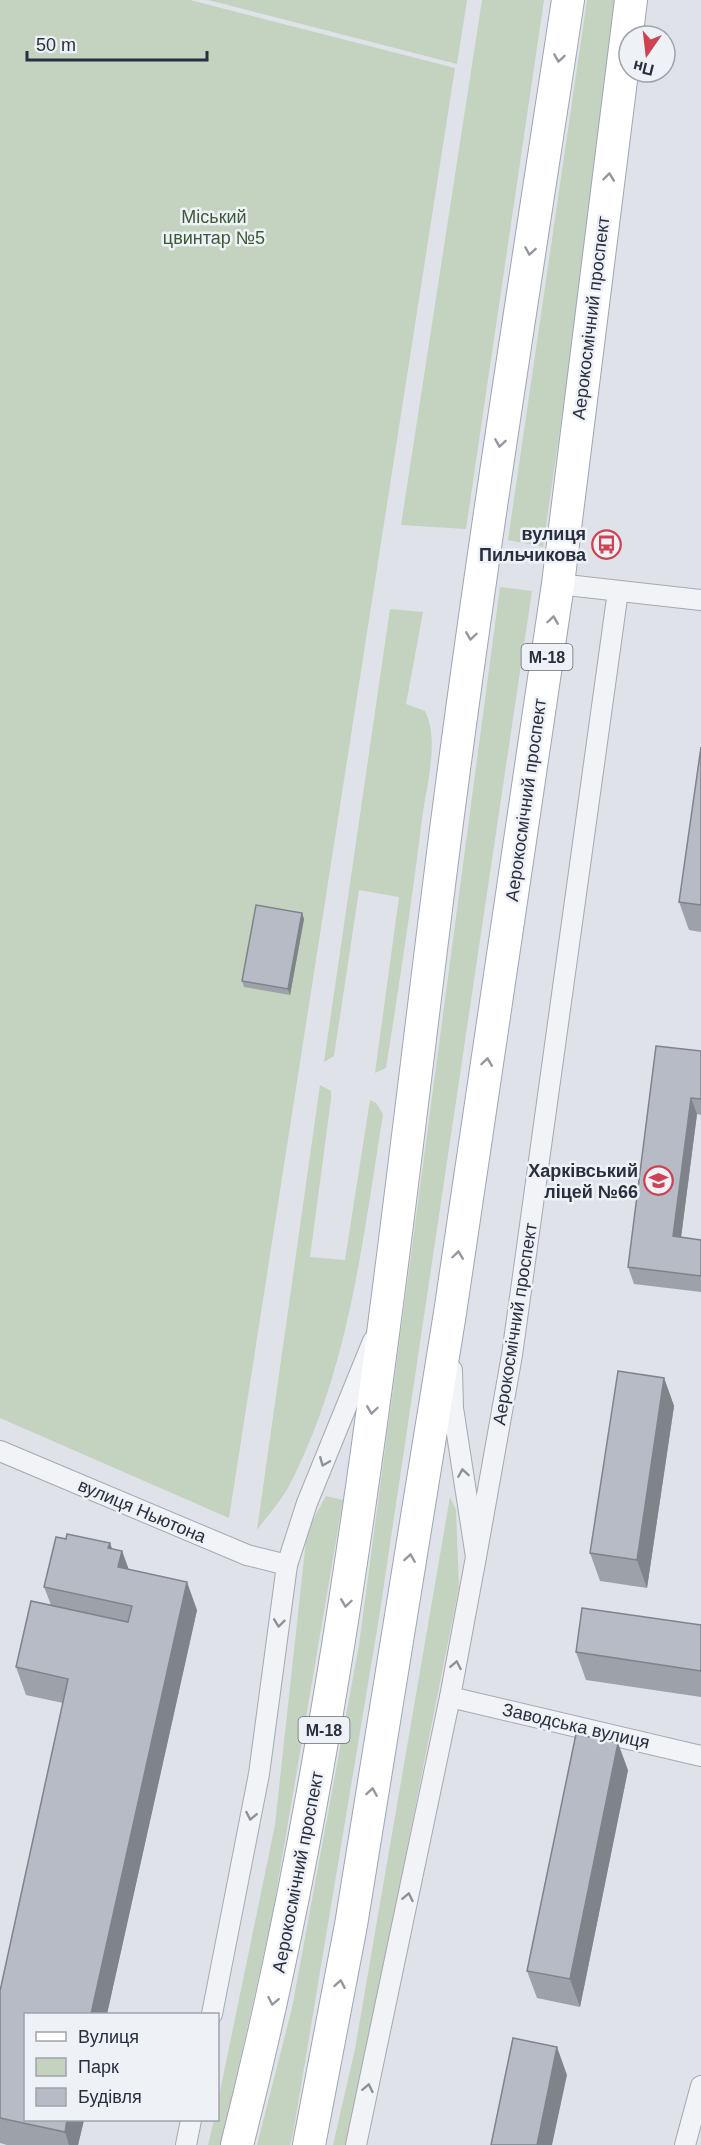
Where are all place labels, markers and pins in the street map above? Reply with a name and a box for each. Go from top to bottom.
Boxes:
place label: вулиця Пильчикова [479,524,587,565]
bus stop icon: вулиця Пильчикова [591,528,623,560]
place label: Харківський ліцей №66 [528,1161,638,1202]
school or university icon: Харківський ліцей №66 [643,1165,675,1197]

